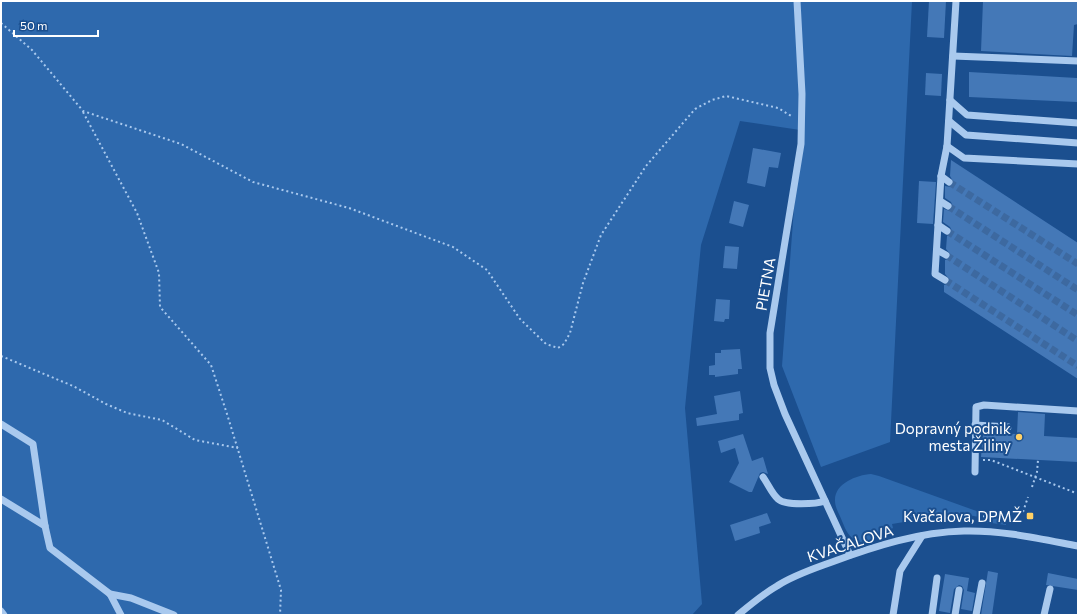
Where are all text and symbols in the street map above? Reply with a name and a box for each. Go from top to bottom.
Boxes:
scale bar [14,12,98,38]
text: 50 m [20,18,48,32]
street label: PIETNA [751,256,779,312]
place label: Dopravný podnik mesta Žiliny [895,419,1011,454]
marker: Dopravný podnik mesta Žiliny [1014,432,1024,442]
place label: Kvačalova, DPMŽ [903,506,1022,525]
marker: Kvačalova, DPMŽ [1025,511,1035,521]
street label: KVAČALOVA [804,520,895,565]

